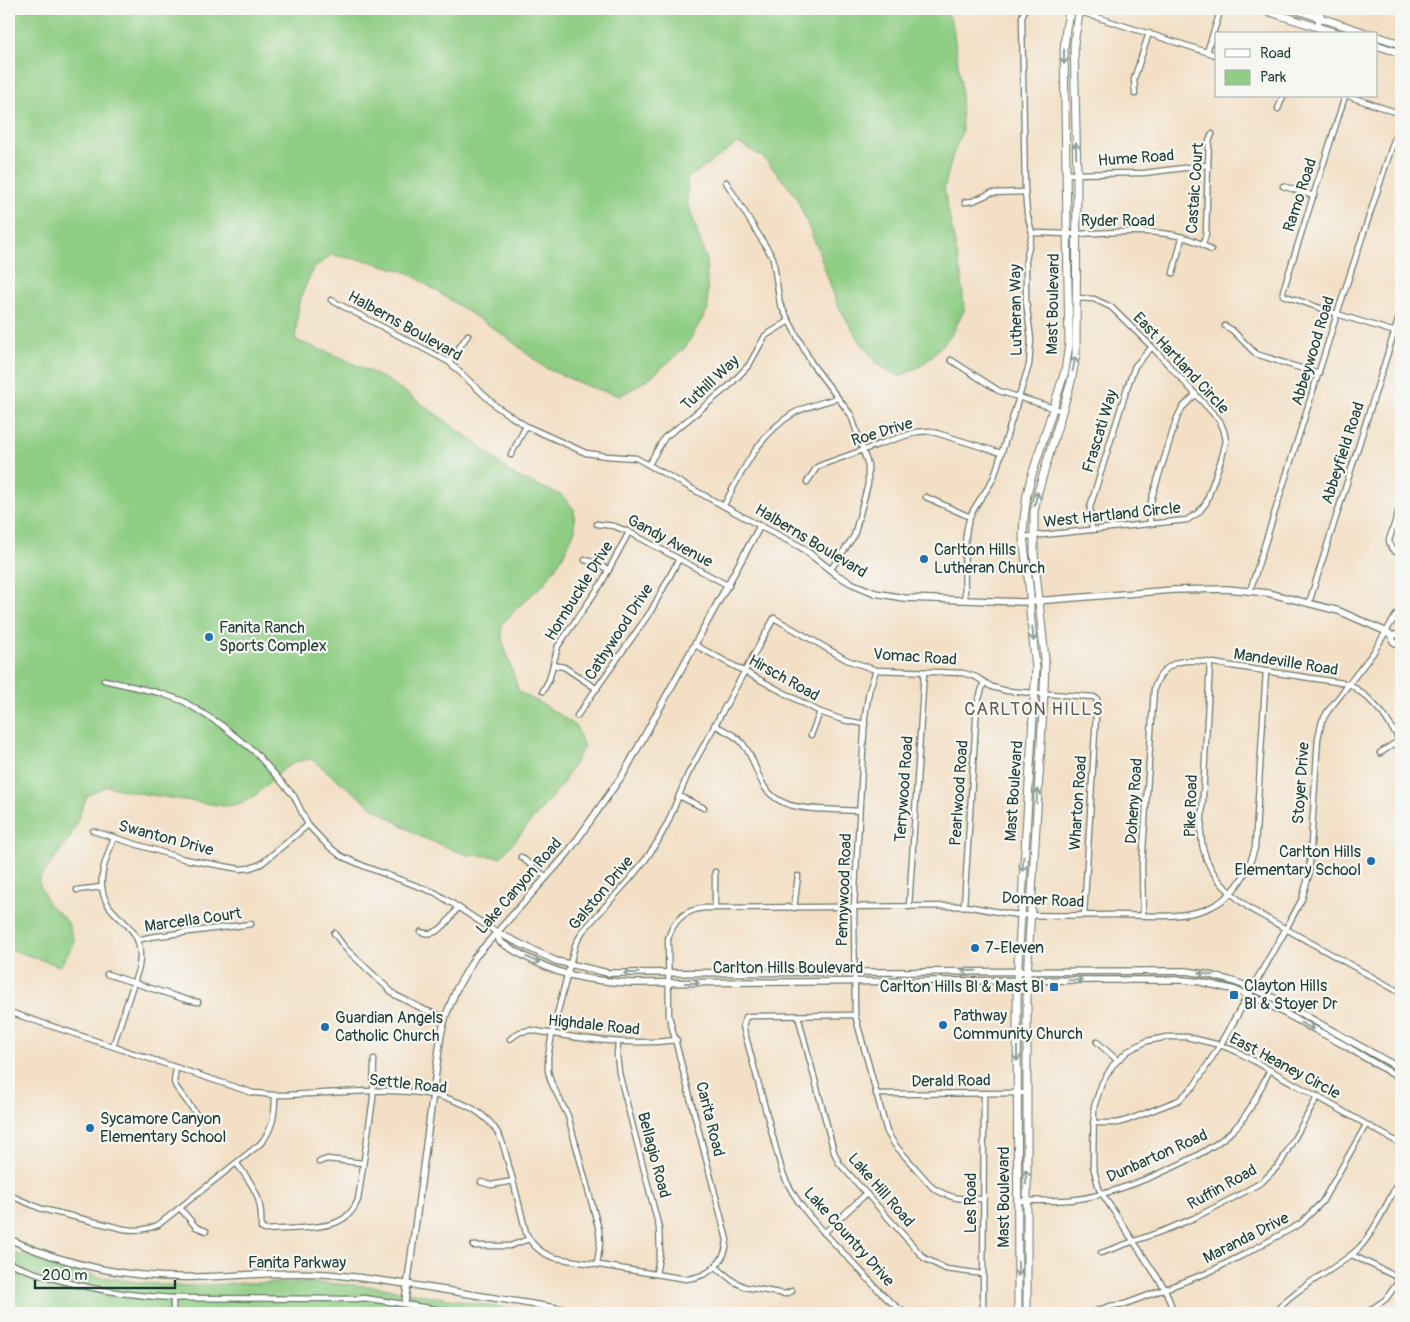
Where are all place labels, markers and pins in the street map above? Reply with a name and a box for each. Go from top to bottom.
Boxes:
place label: Carlton Hills Lutheran Church [934,540,1045,578]
marker: Carlton Hills Lutheran Church [918,553,930,565]
place label: Fanita Ranch Sports Complex [219,618,327,656]
marker: Fanita Ranch Sports Complex [203,631,215,643]
place label: Carlton Hills Elementary School [1235,842,1361,880]
marker: Carlton Hills Elementary School [1365,855,1377,867]
place label: 7-Eleven [985,938,1044,958]
marker: 7-Eleven [969,942,981,954]
place label: Clayton Hills Bl & Stoyer Dr [1244,976,1338,1014]
place label: Carlton Hills Bl & Mast Bl [880,977,1044,997]
marker: Carlton Hills Bl & Mast Bl [1048,981,1060,993]
marker: Clayton Hills Bl & Stoyer Dr [1228,989,1240,1001]
place label: Pathway Community Church [953,1006,1083,1044]
place label: Guardian Angels Catholic Church [335,1008,443,1046]
marker: Pathway Community Church [937,1019,949,1031]
marker: Guardian Angels Catholic Church [319,1021,331,1033]
place label: Sycamore Canyon Elementary School [100,1109,226,1147]
marker: Sycamore Canyon Elementary School [84,1122,96,1134]

